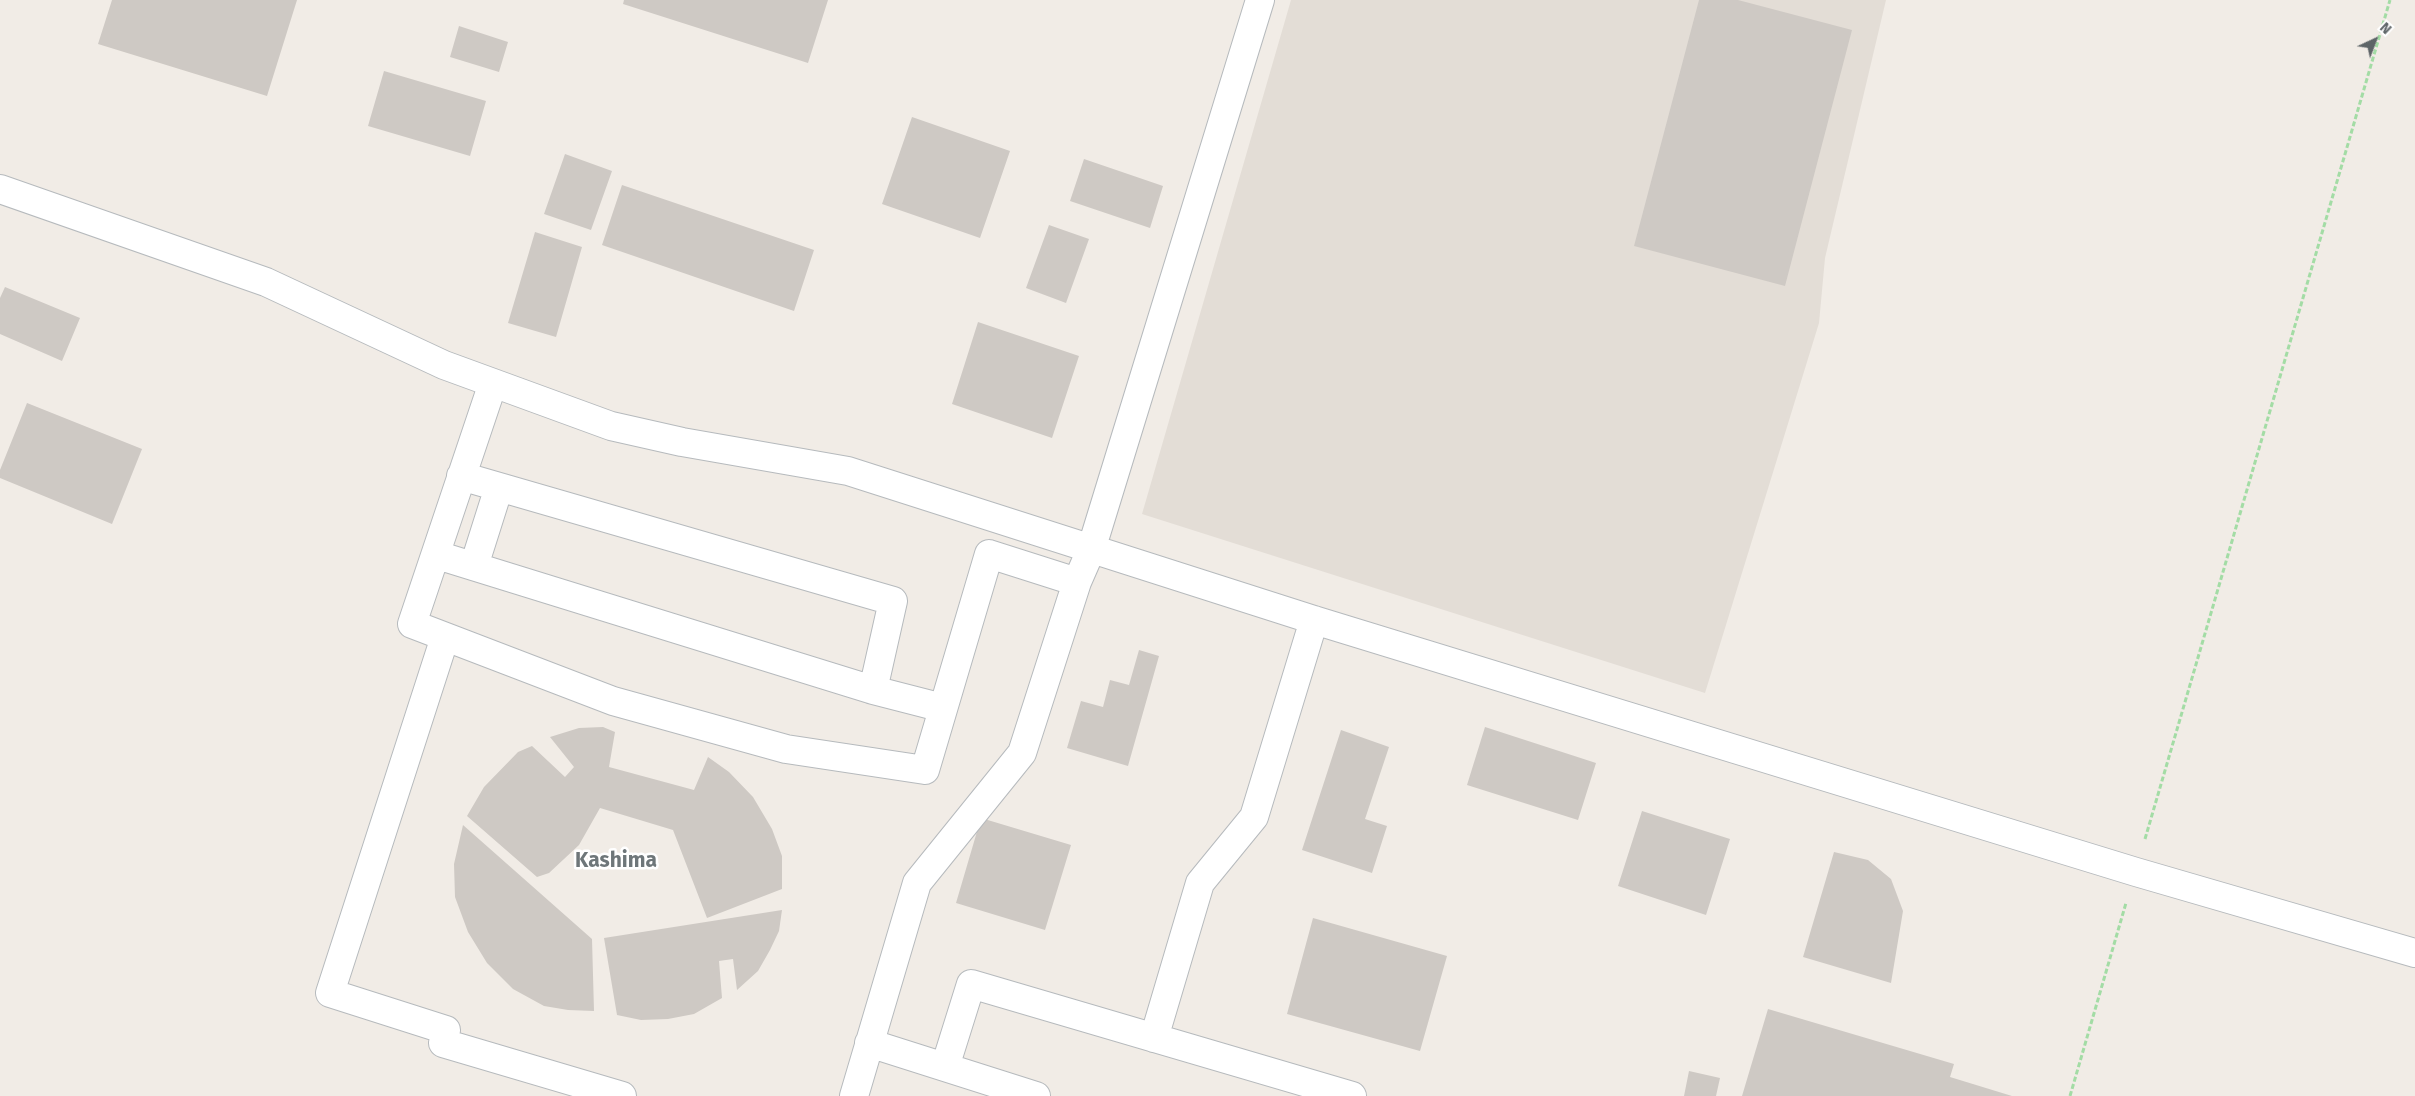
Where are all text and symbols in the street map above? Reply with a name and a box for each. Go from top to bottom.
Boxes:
north arrow [2350,15,2400,65]
text: N [2376,19,2395,38]
district label: Kashima [575,848,657,874]

